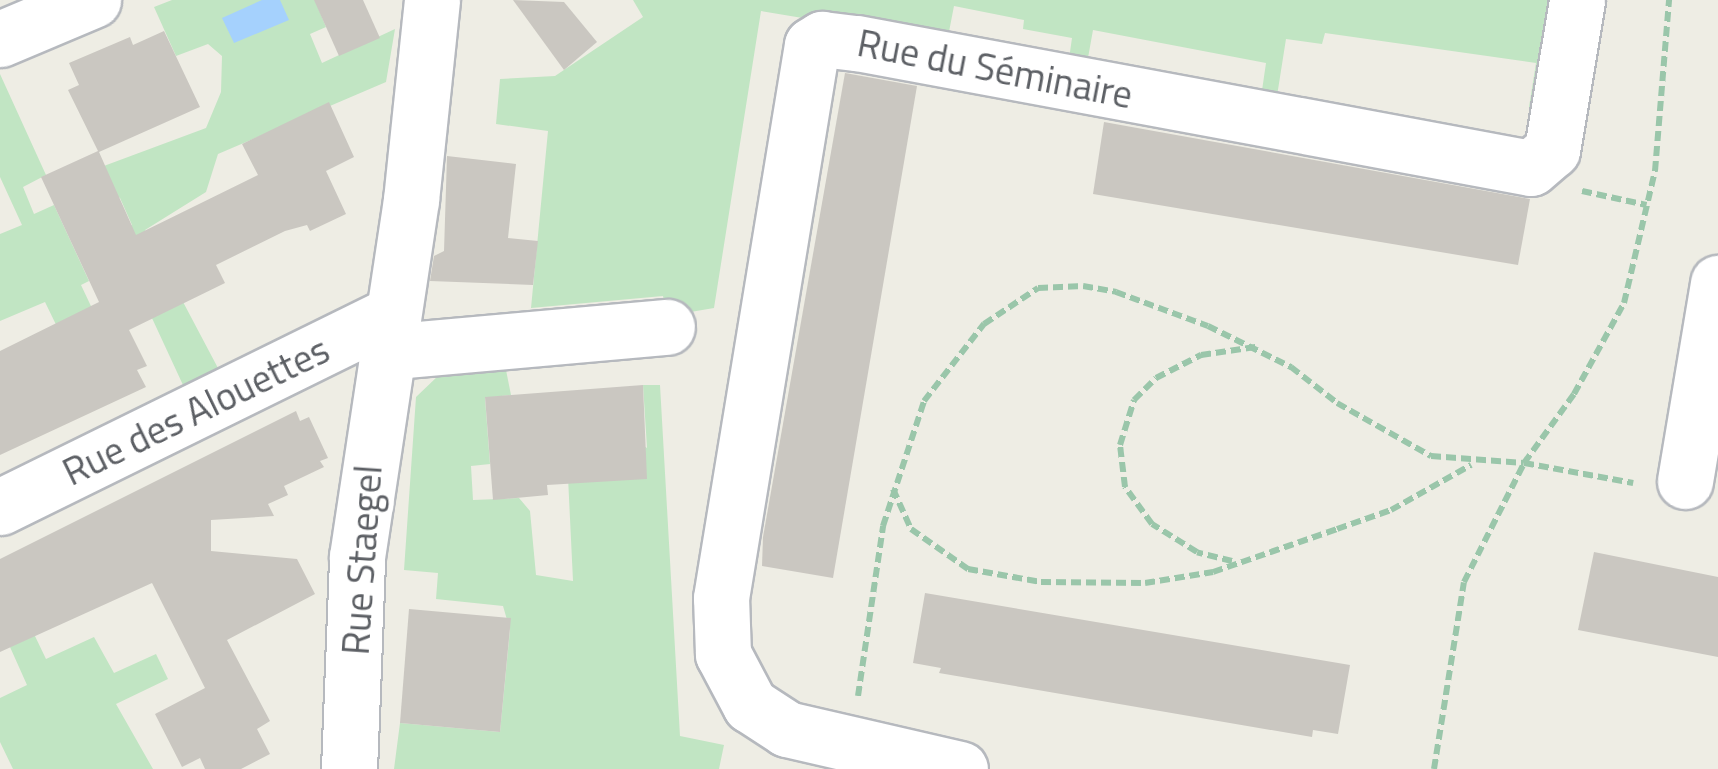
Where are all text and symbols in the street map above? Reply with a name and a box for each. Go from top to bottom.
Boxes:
street label: Rue du Séminaire [854,20,1136,118]
street label: Rue des Alouettes [55,327,337,495]
street label: Rue Staegel [333,463,391,657]

